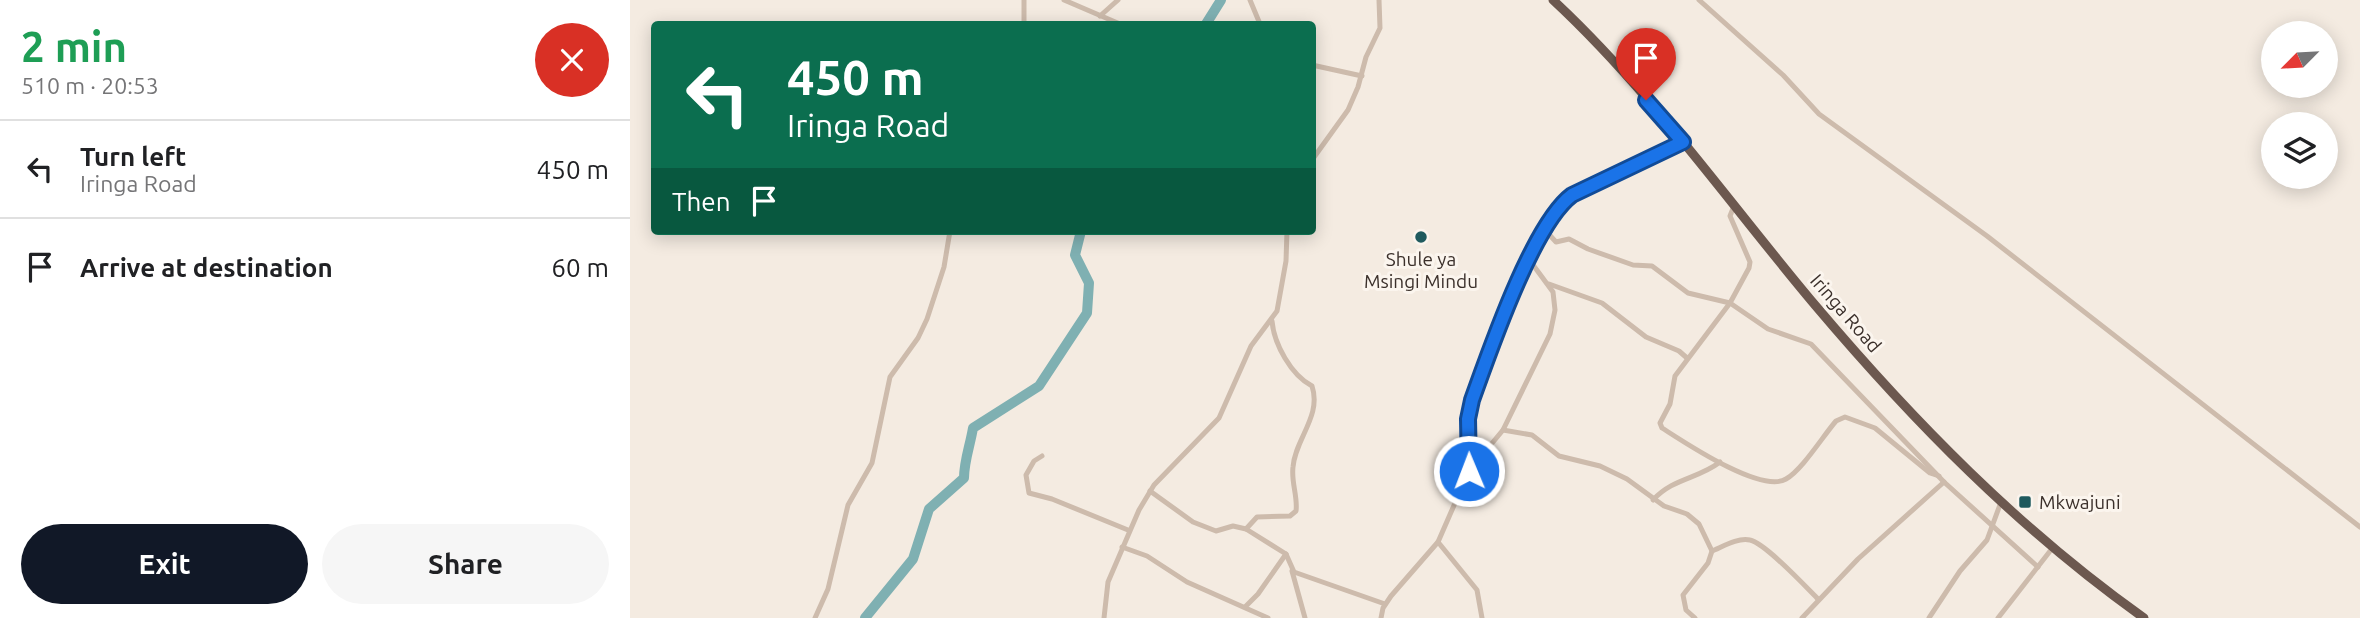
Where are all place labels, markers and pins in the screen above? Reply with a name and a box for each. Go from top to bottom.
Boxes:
pin [1616,28,1676,100]
marker: Shule ya Msingi Mindu [1413,229,1429,245]
place label: Shule ya Msingi Mindu [1364,248,1478,292]
place label: Mkwajuni [2039,491,2121,513]
marker: Mkwajuni [2017,494,2033,510]

